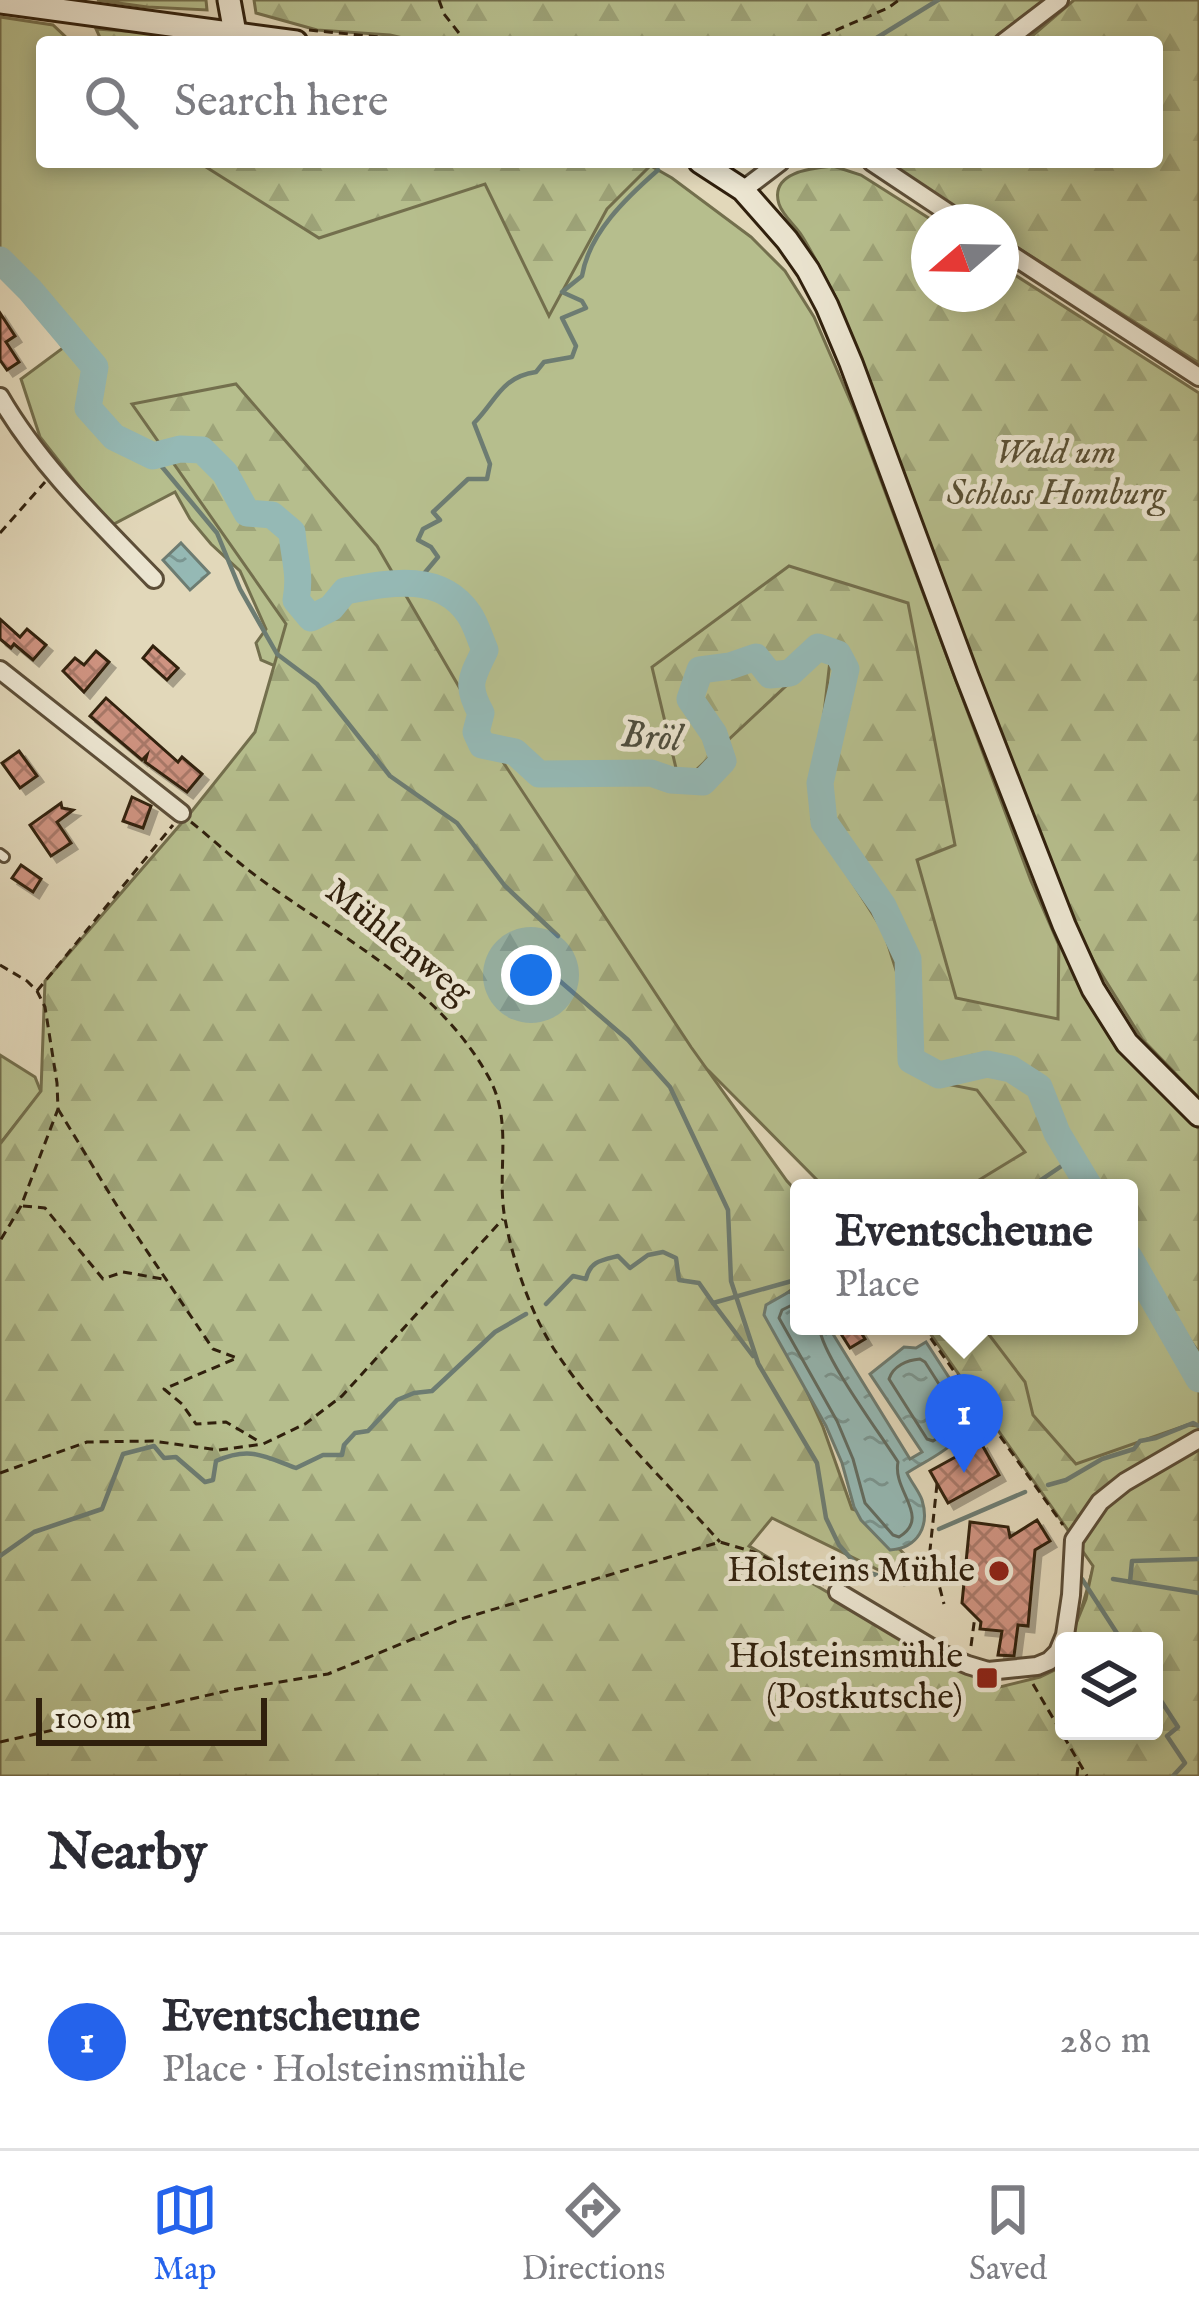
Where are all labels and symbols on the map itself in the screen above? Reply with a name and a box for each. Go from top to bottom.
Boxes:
north arrow [911,204,1019,312]
park label: Wald um Schloss Homburg [947,430,1167,517]
water label: Bröl [619,711,686,765]
street label: Mühlenweg [315,869,481,1015]
your location [501,945,561,1005]
pin: 1 [925,1374,1003,1473]
place label: Holsteins Mühle [727,1548,975,1594]
marker: Holsteins Mühle [986,1558,1012,1584]
place label: Holsteinsmühle (Postkutsche) [729,1634,963,1721]
marker: Holsteinsmühle (Postkutsche) [974,1665,1000,1691]
scale bar [36,1692,267,1745]

